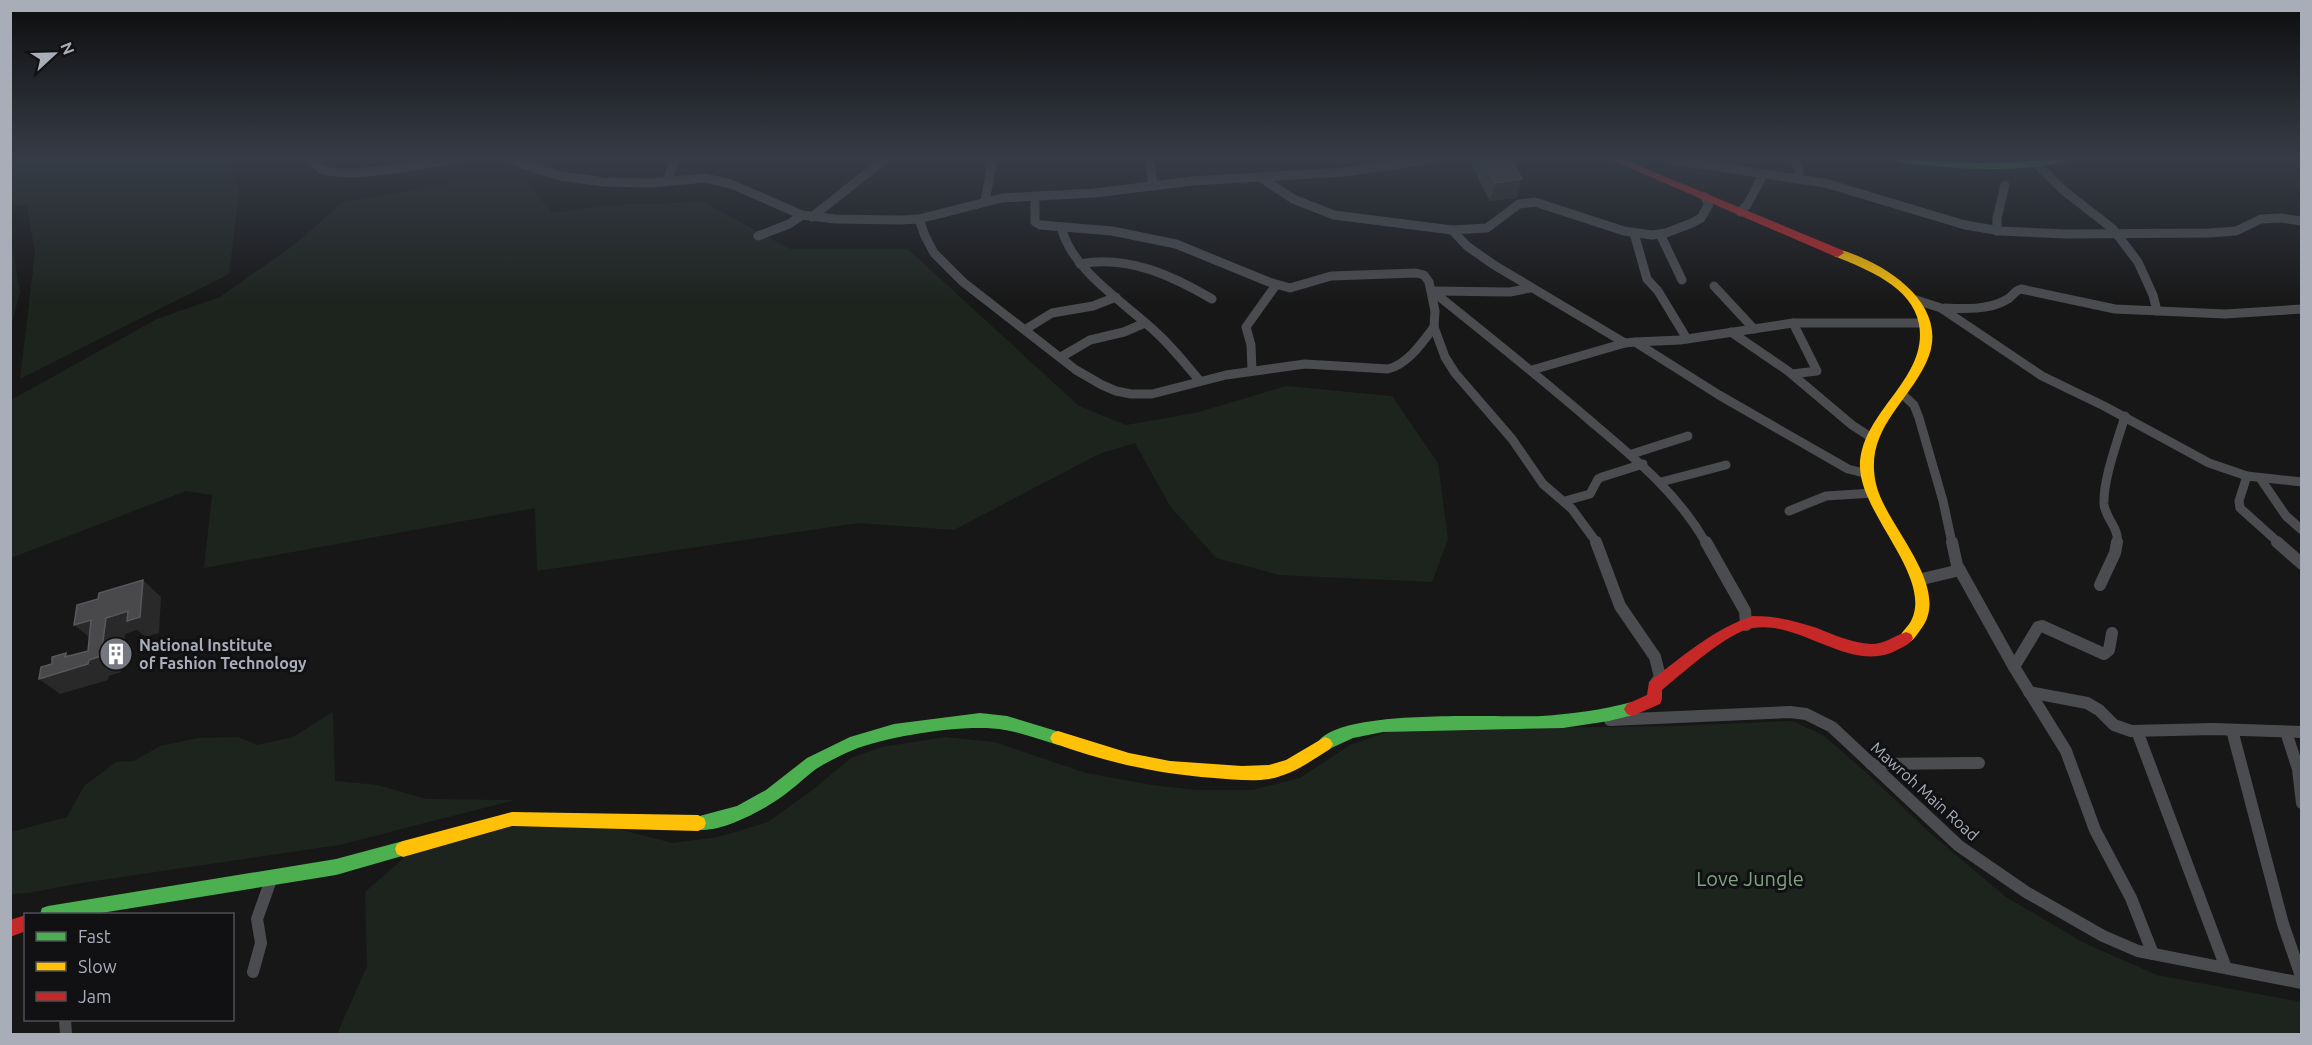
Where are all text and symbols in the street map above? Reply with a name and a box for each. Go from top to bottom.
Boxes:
north arrow [24,24,84,84]
text: N [57,39,78,57]
building icon: National Institute of Fashion Technology [98,636,134,672]
place label: National Institute of Fashion Technology [139,636,307,672]
street label: Mawroh Main Road [1868,738,1982,844]
park label: Love Jungle [1696,867,1804,890]
legend [24,913,234,1021]
text: Fast [78,926,111,946]
text: Slow [78,956,117,976]
text: Jam [78,986,112,1006]

